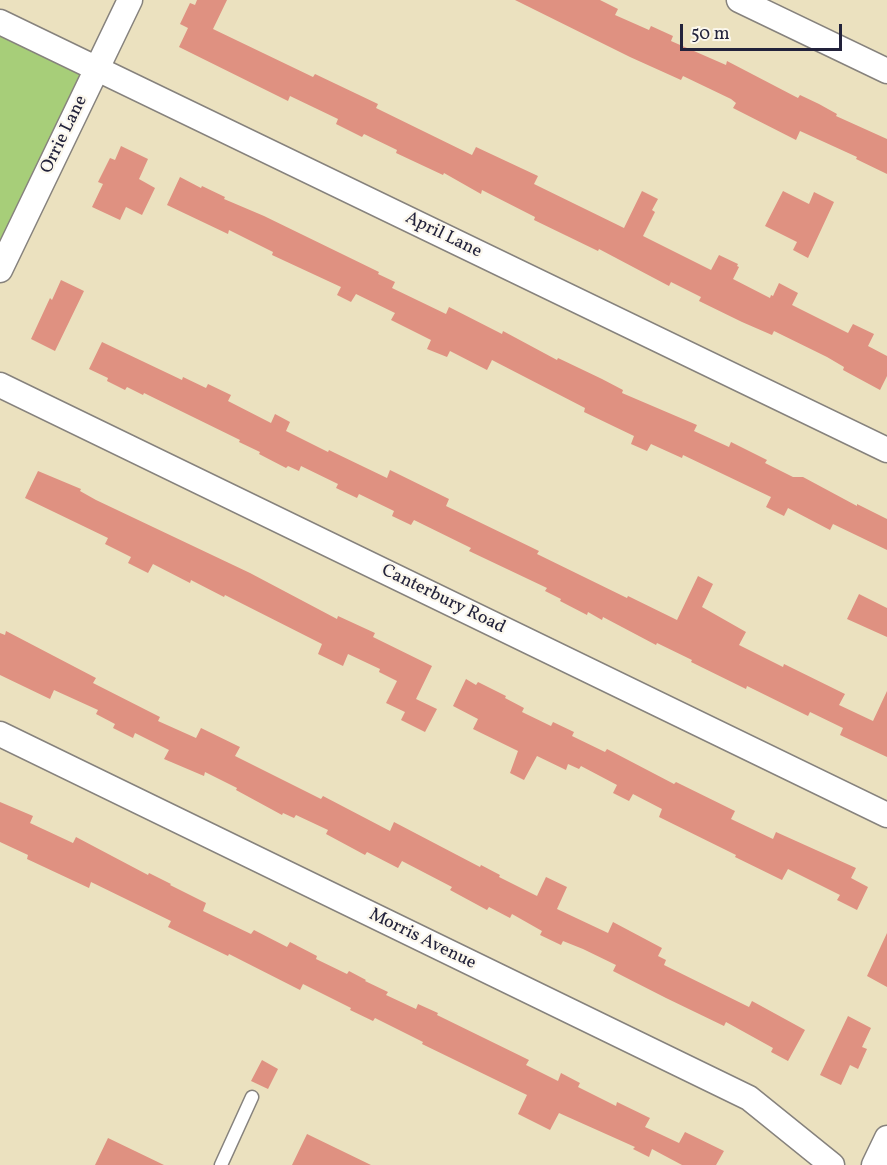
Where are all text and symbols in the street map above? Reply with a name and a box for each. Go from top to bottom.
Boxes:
scale bar [683,12,845,50]
text: 50 m [691,22,730,47]
street label: Orrie Lane [37,92,93,178]
street label: April Lane [401,208,485,264]
street label: Canterbury Road [378,561,508,639]
street label: Morris Avenue [365,905,479,975]

